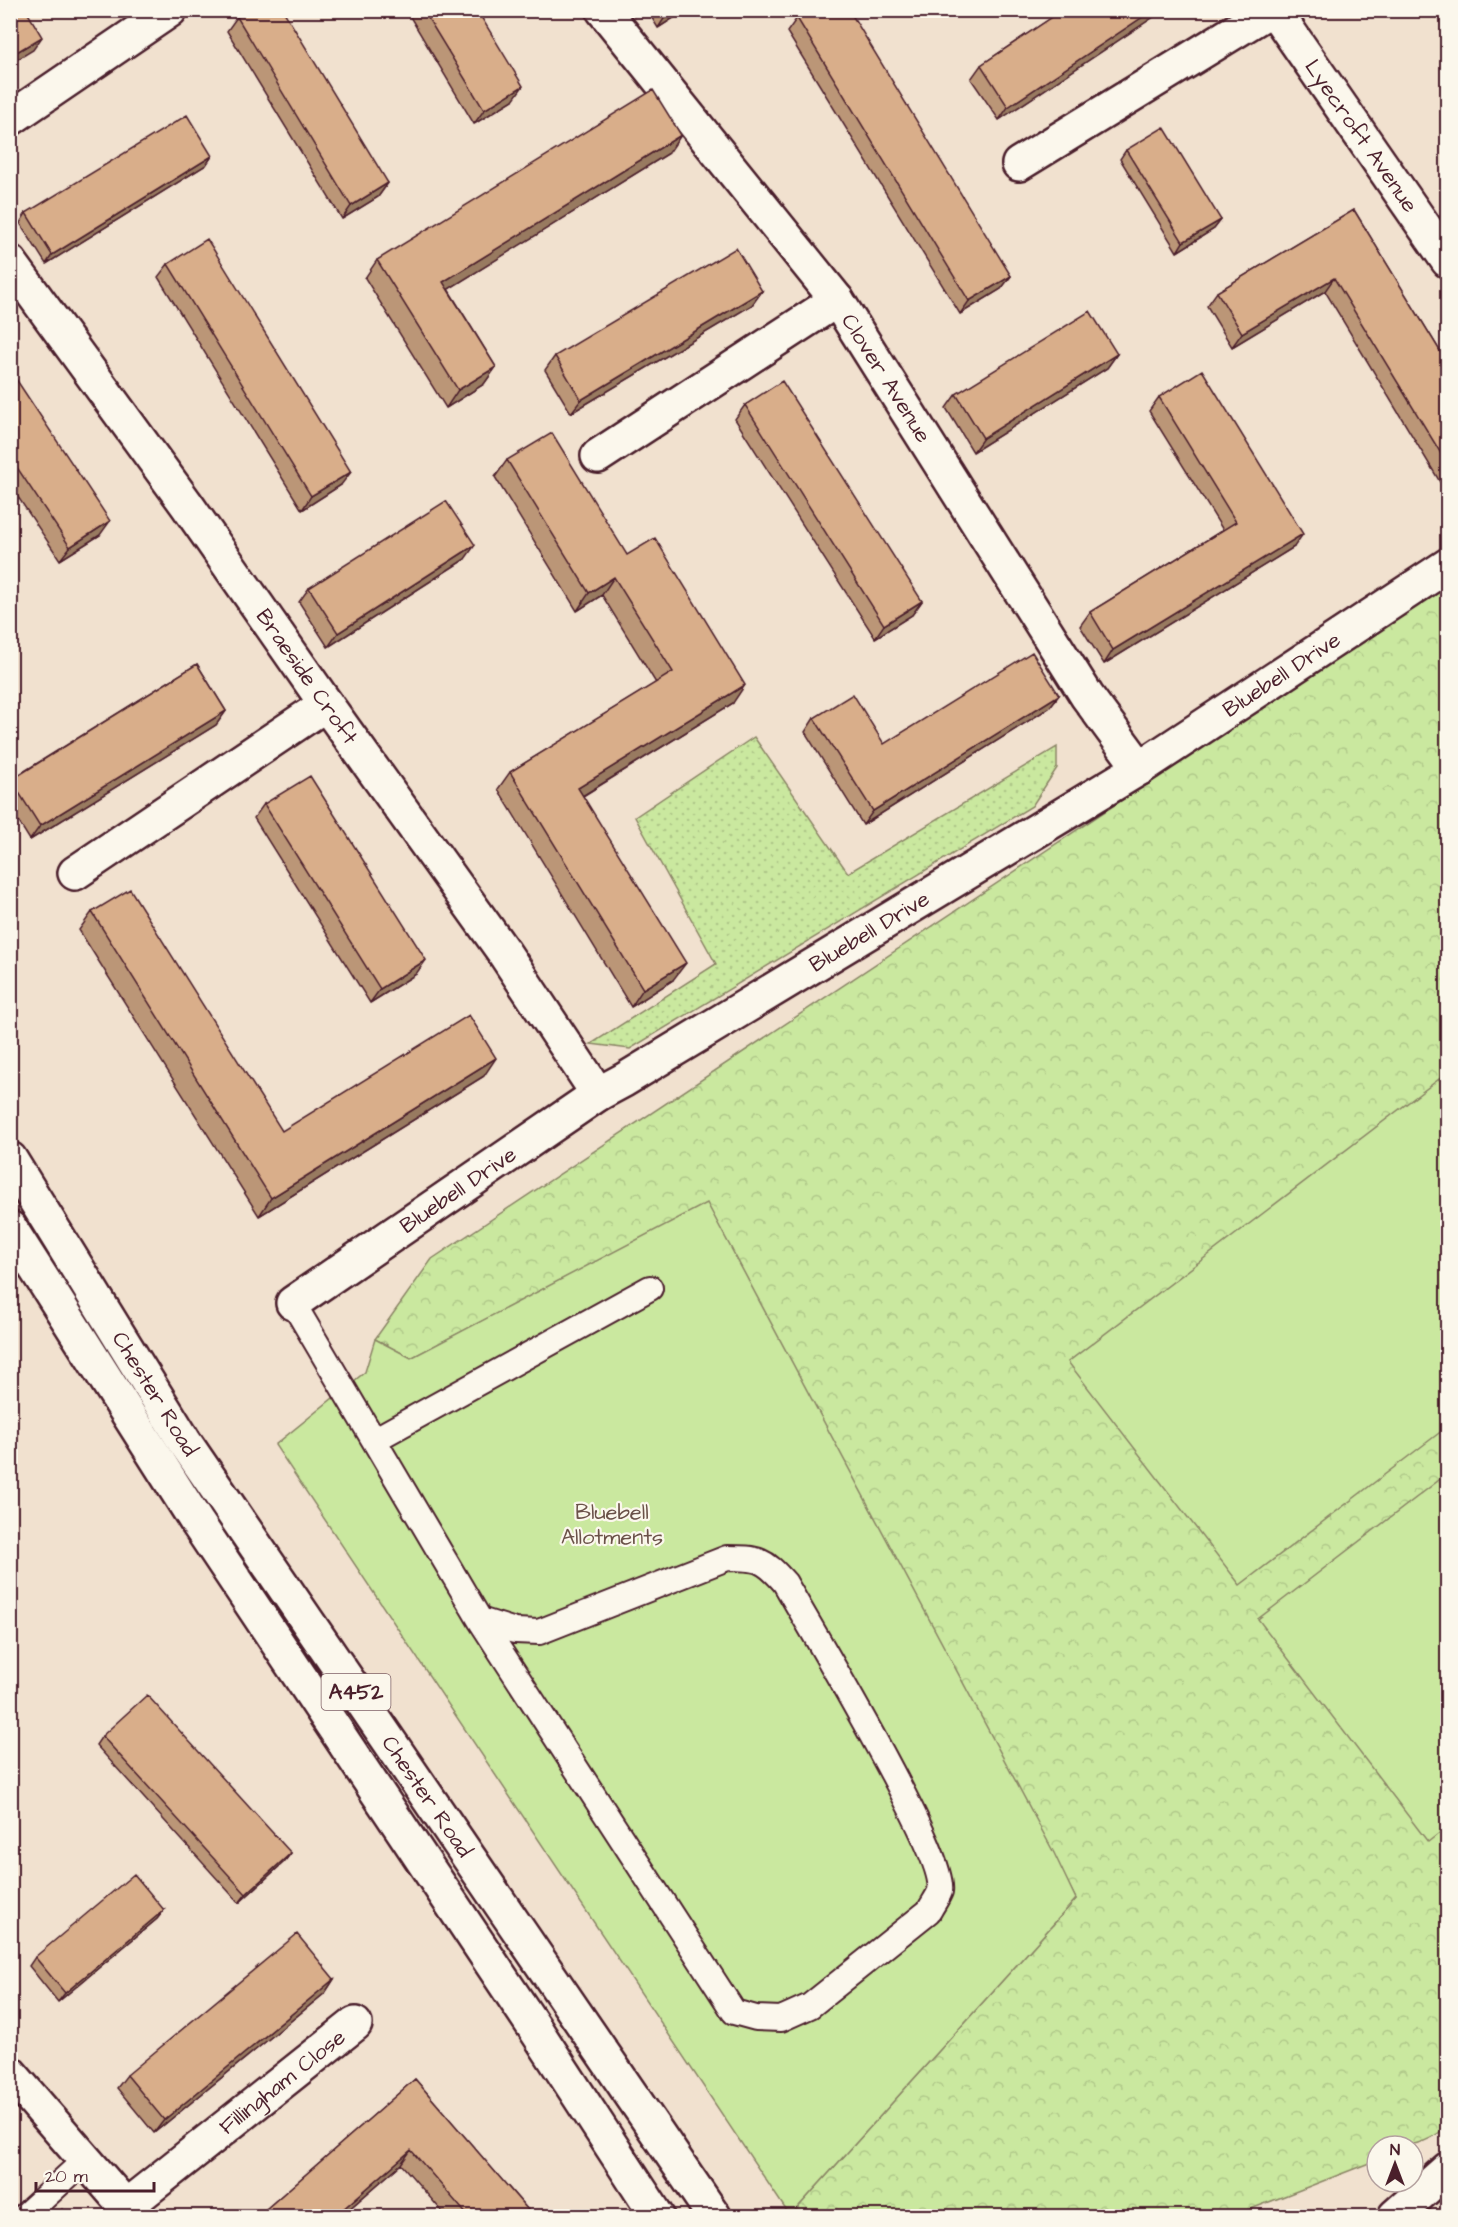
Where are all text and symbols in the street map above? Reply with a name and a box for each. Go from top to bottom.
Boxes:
street label: Lyecroft Avenue [1297,53,1425,219]
street label: Clover Avenue [834,308,939,449]
street label: Braeside Croft [249,602,366,751]
street label: Bluebell Drive [1217,624,1347,725]
street label: Bluebell Drive [803,883,935,980]
street label: Bluebell Drive [393,1139,523,1241]
street label: Chester Road [105,1325,206,1463]
park label: Bluebell Allotments [561,1497,663,1553]
road number: A452 [322,1674,391,1710]
street label: Chester Road [374,1729,480,1864]
street label: Fillingham Close [213,2022,352,2142]
north arrow [1365,2134,1425,2194]
text: N [1390,2139,1400,2161]
scale bar [36,2155,154,2193]
text: 20 m [45,2164,88,2189]

